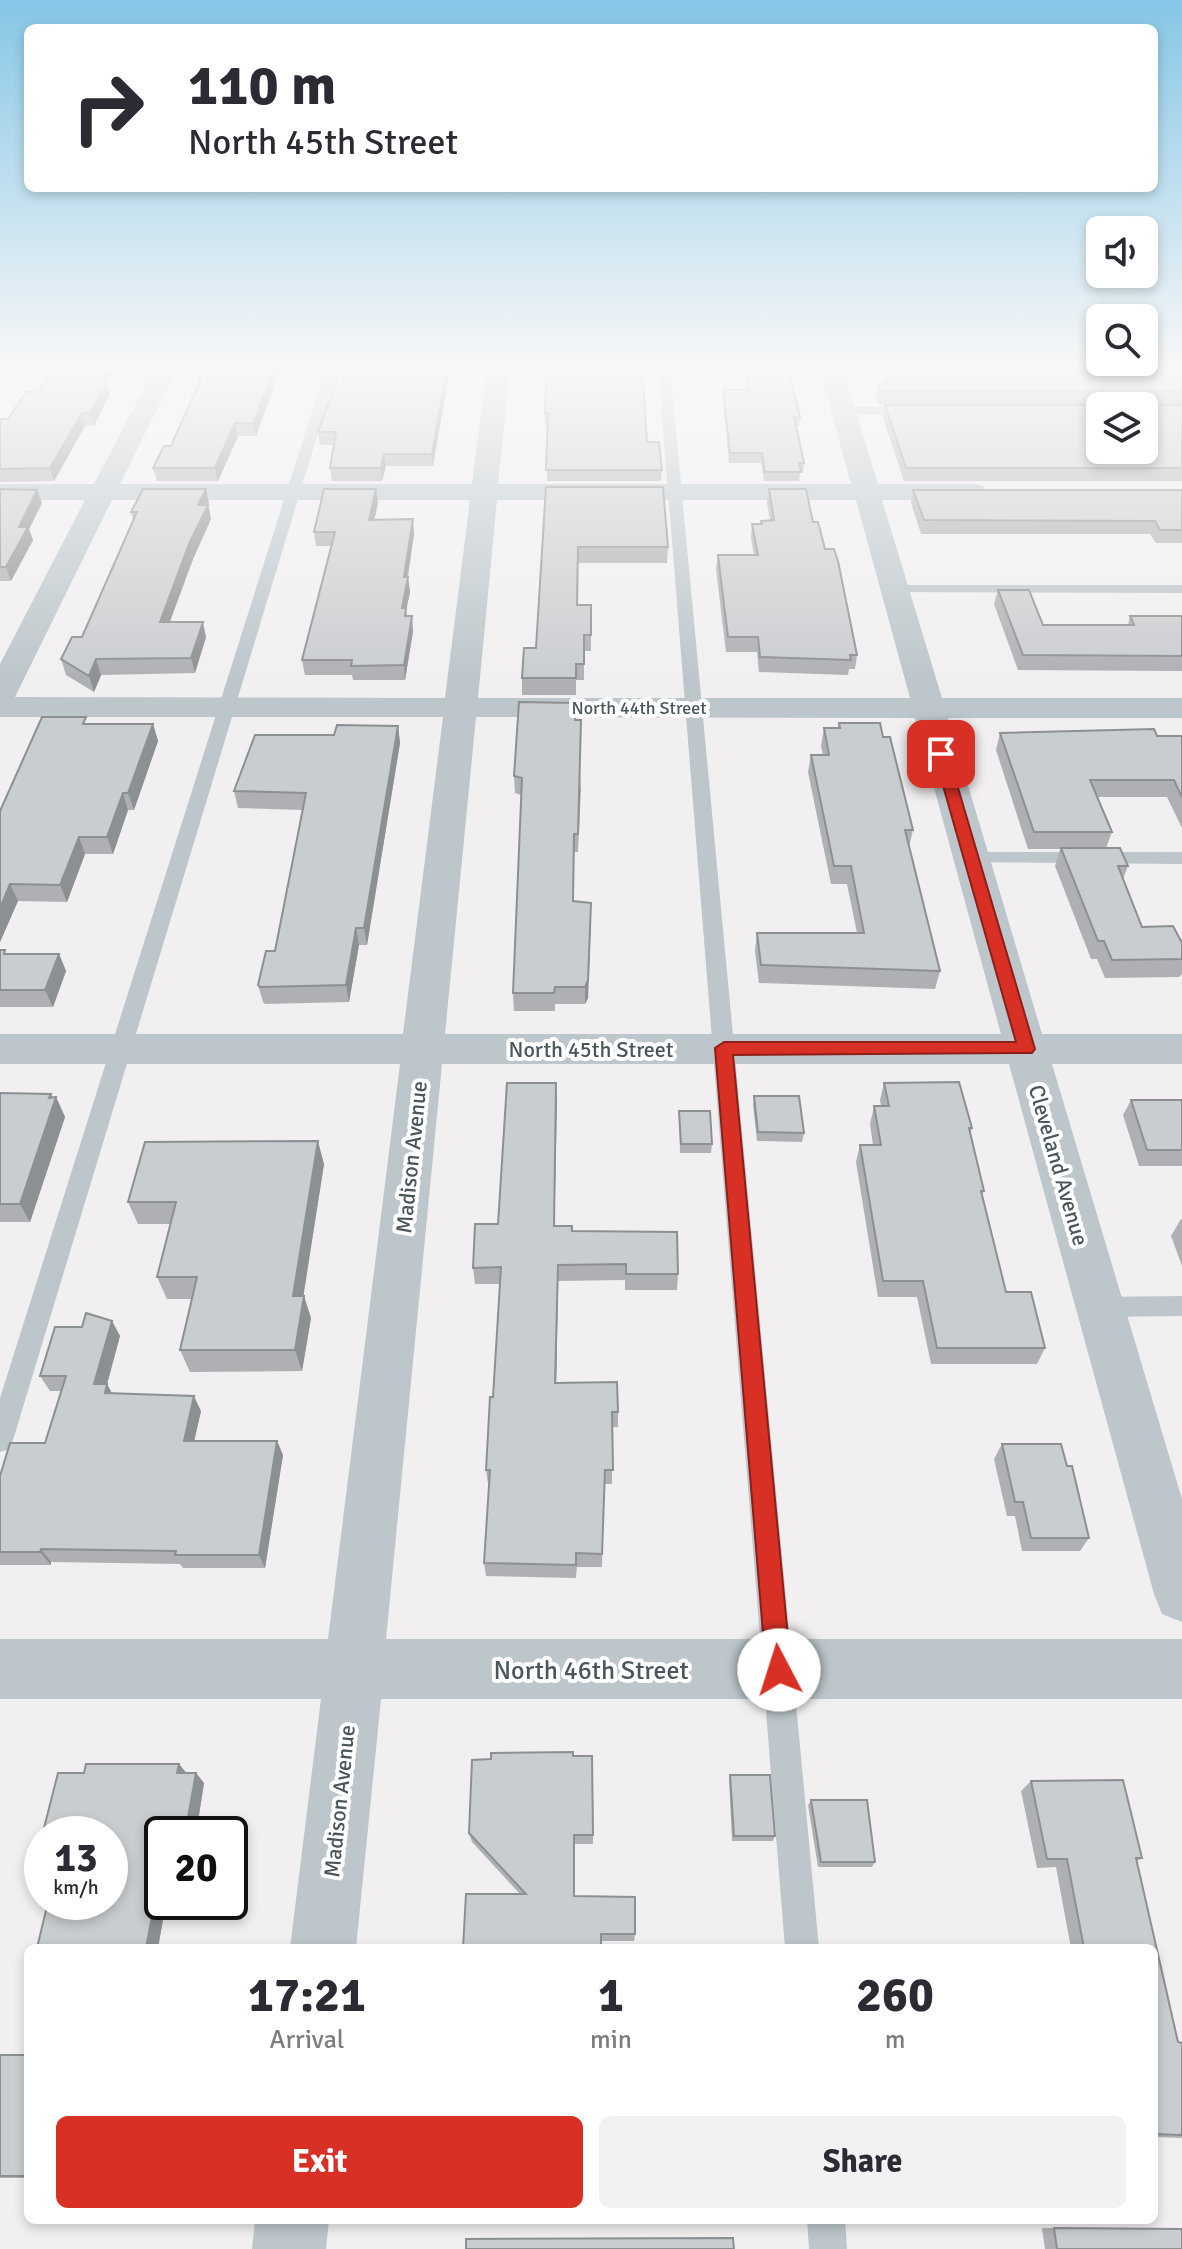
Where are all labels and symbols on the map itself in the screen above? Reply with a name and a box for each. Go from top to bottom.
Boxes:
street label: North 44th Street [571,697,707,719]
pin [907,720,975,788]
street label: North 45th Street [508,1036,674,1063]
street label: Madison Avenue [390,1080,433,1235]
street label: Cleveland Avenue [1023,1082,1094,1249]
position arrow [737,1628,821,1712]
street label: North 46th Street [493,1655,689,1687]
street label: Madison Avenue [318,1724,361,1879]
speed limit sign: 20 [144,1816,248,1920]

